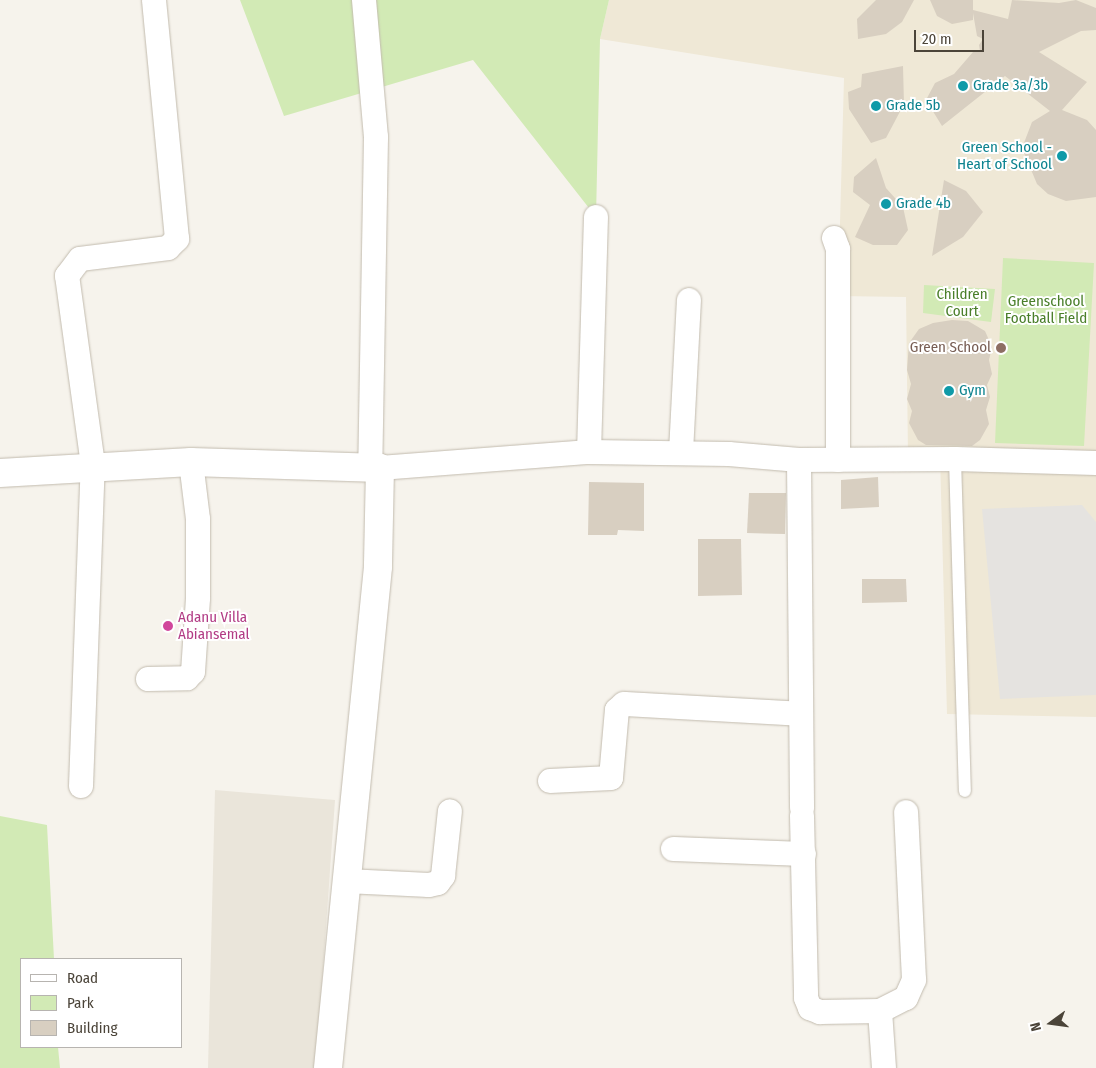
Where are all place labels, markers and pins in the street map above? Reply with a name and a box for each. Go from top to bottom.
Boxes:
place label: Grade 3a/3b [973,77,1048,95]
marker: Grade 3a/3b [957,80,969,92]
place label: Grade 5b [886,97,941,115]
marker: Grade 5b [870,100,882,112]
place label: Green School - Heart of School [957,138,1052,173]
marker: Green School - Heart of School [1056,150,1068,162]
place label: Grade 4b [896,195,951,213]
marker: Grade 4b [880,198,892,210]
place label: Green School [910,339,991,357]
marker: Green School [995,342,1007,354]
place label: Gym [959,382,986,400]
marker: Gym [943,385,955,397]
place label: Adanu Villa Abiansemal [178,608,249,643]
marker: Adanu Villa Abiansemal [162,620,174,632]

